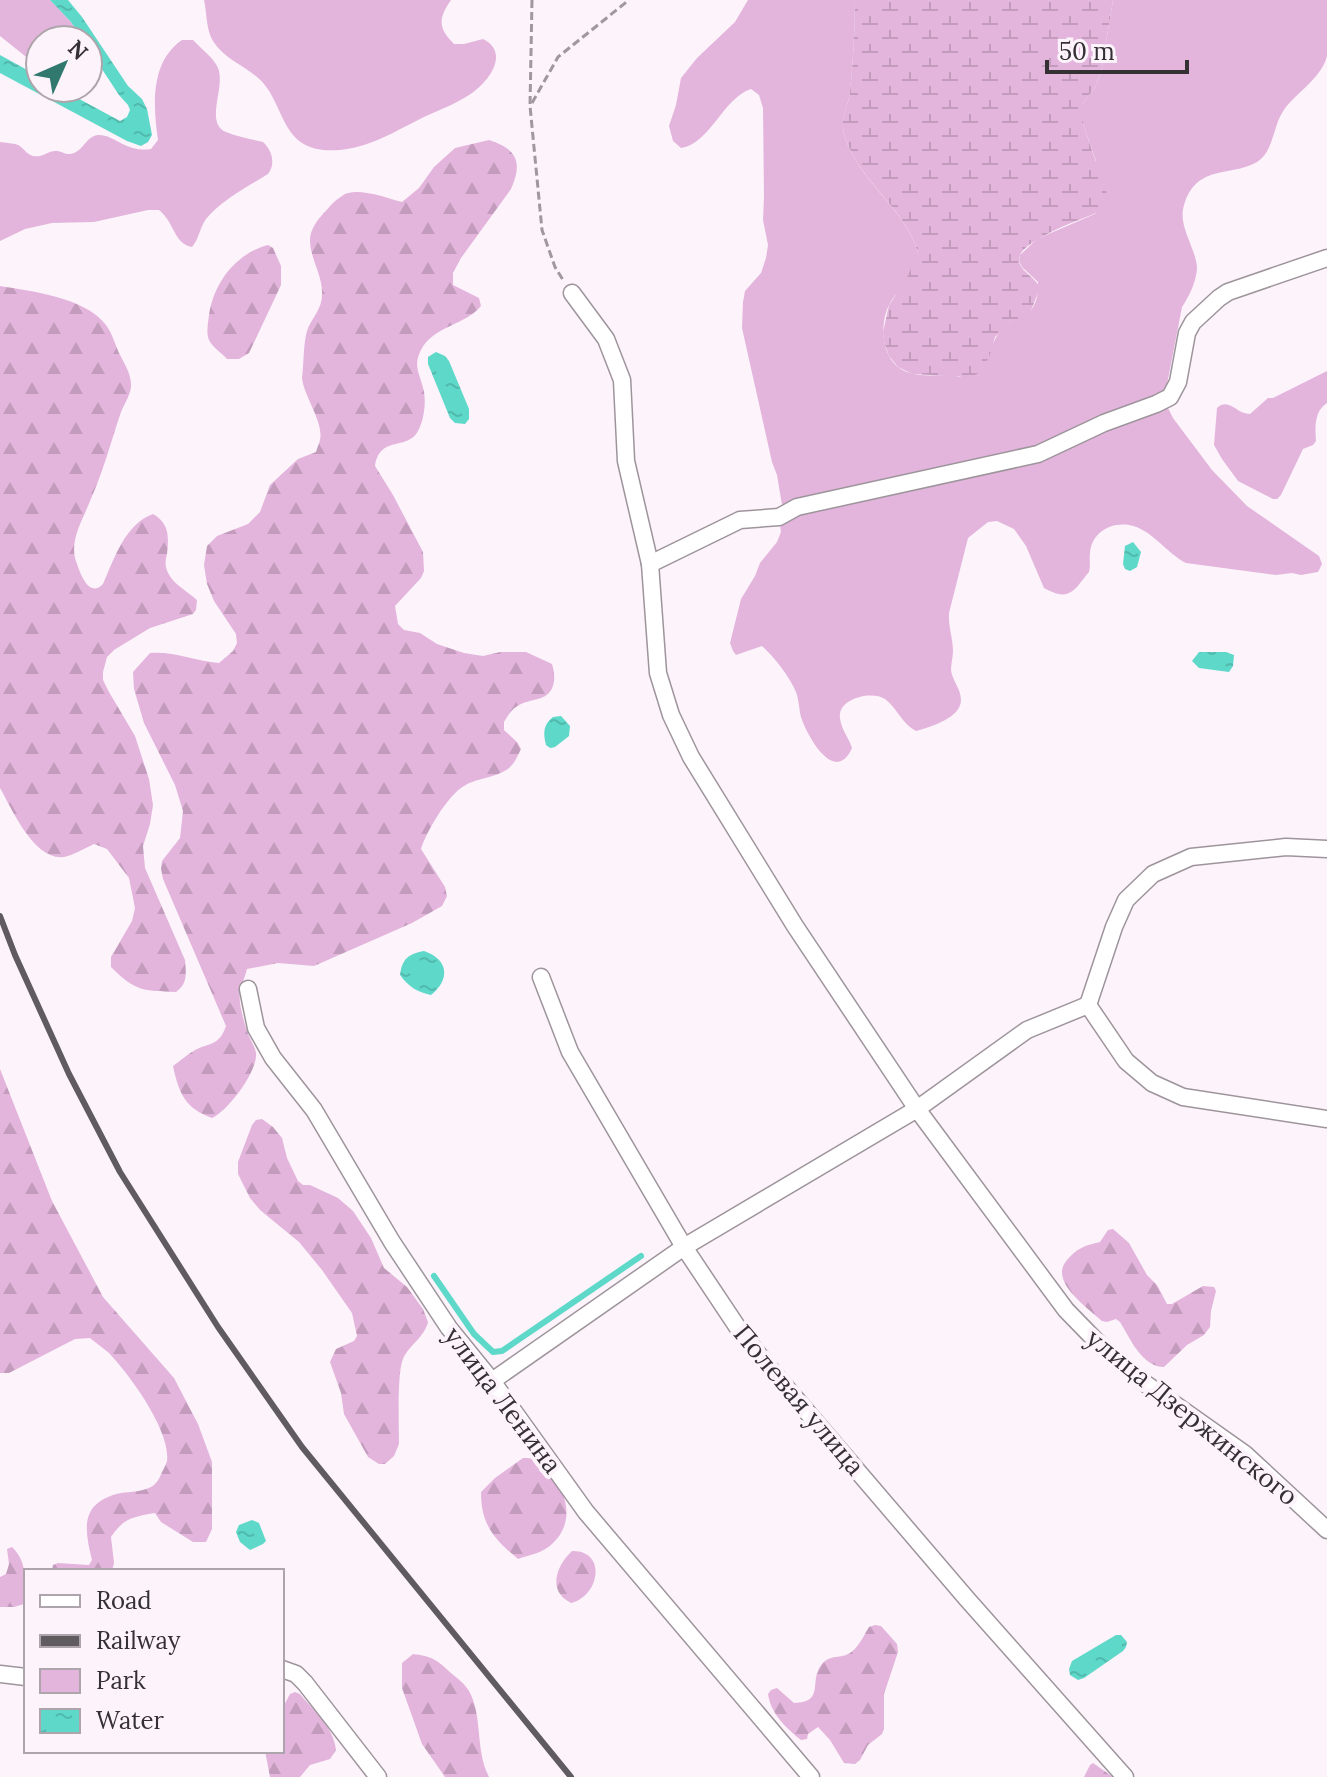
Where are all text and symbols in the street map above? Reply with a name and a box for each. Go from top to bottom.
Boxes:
north arrow [24,24,104,104]
scale bar [1047,24,1187,74]
text: N [62,34,94,66]
text: 50 m [1059,36,1115,67]
street label: Полевая улица [727,1318,872,1482]
street label: улица Ленина [437,1320,569,1480]
street label: улица Дзержинского [1080,1321,1305,1512]
legend [24,1569,284,1753]
text: Road [96,1585,152,1616]
text: Railway [96,1625,181,1656]
text: Park [96,1665,146,1696]
text: Water [96,1705,164,1736]

